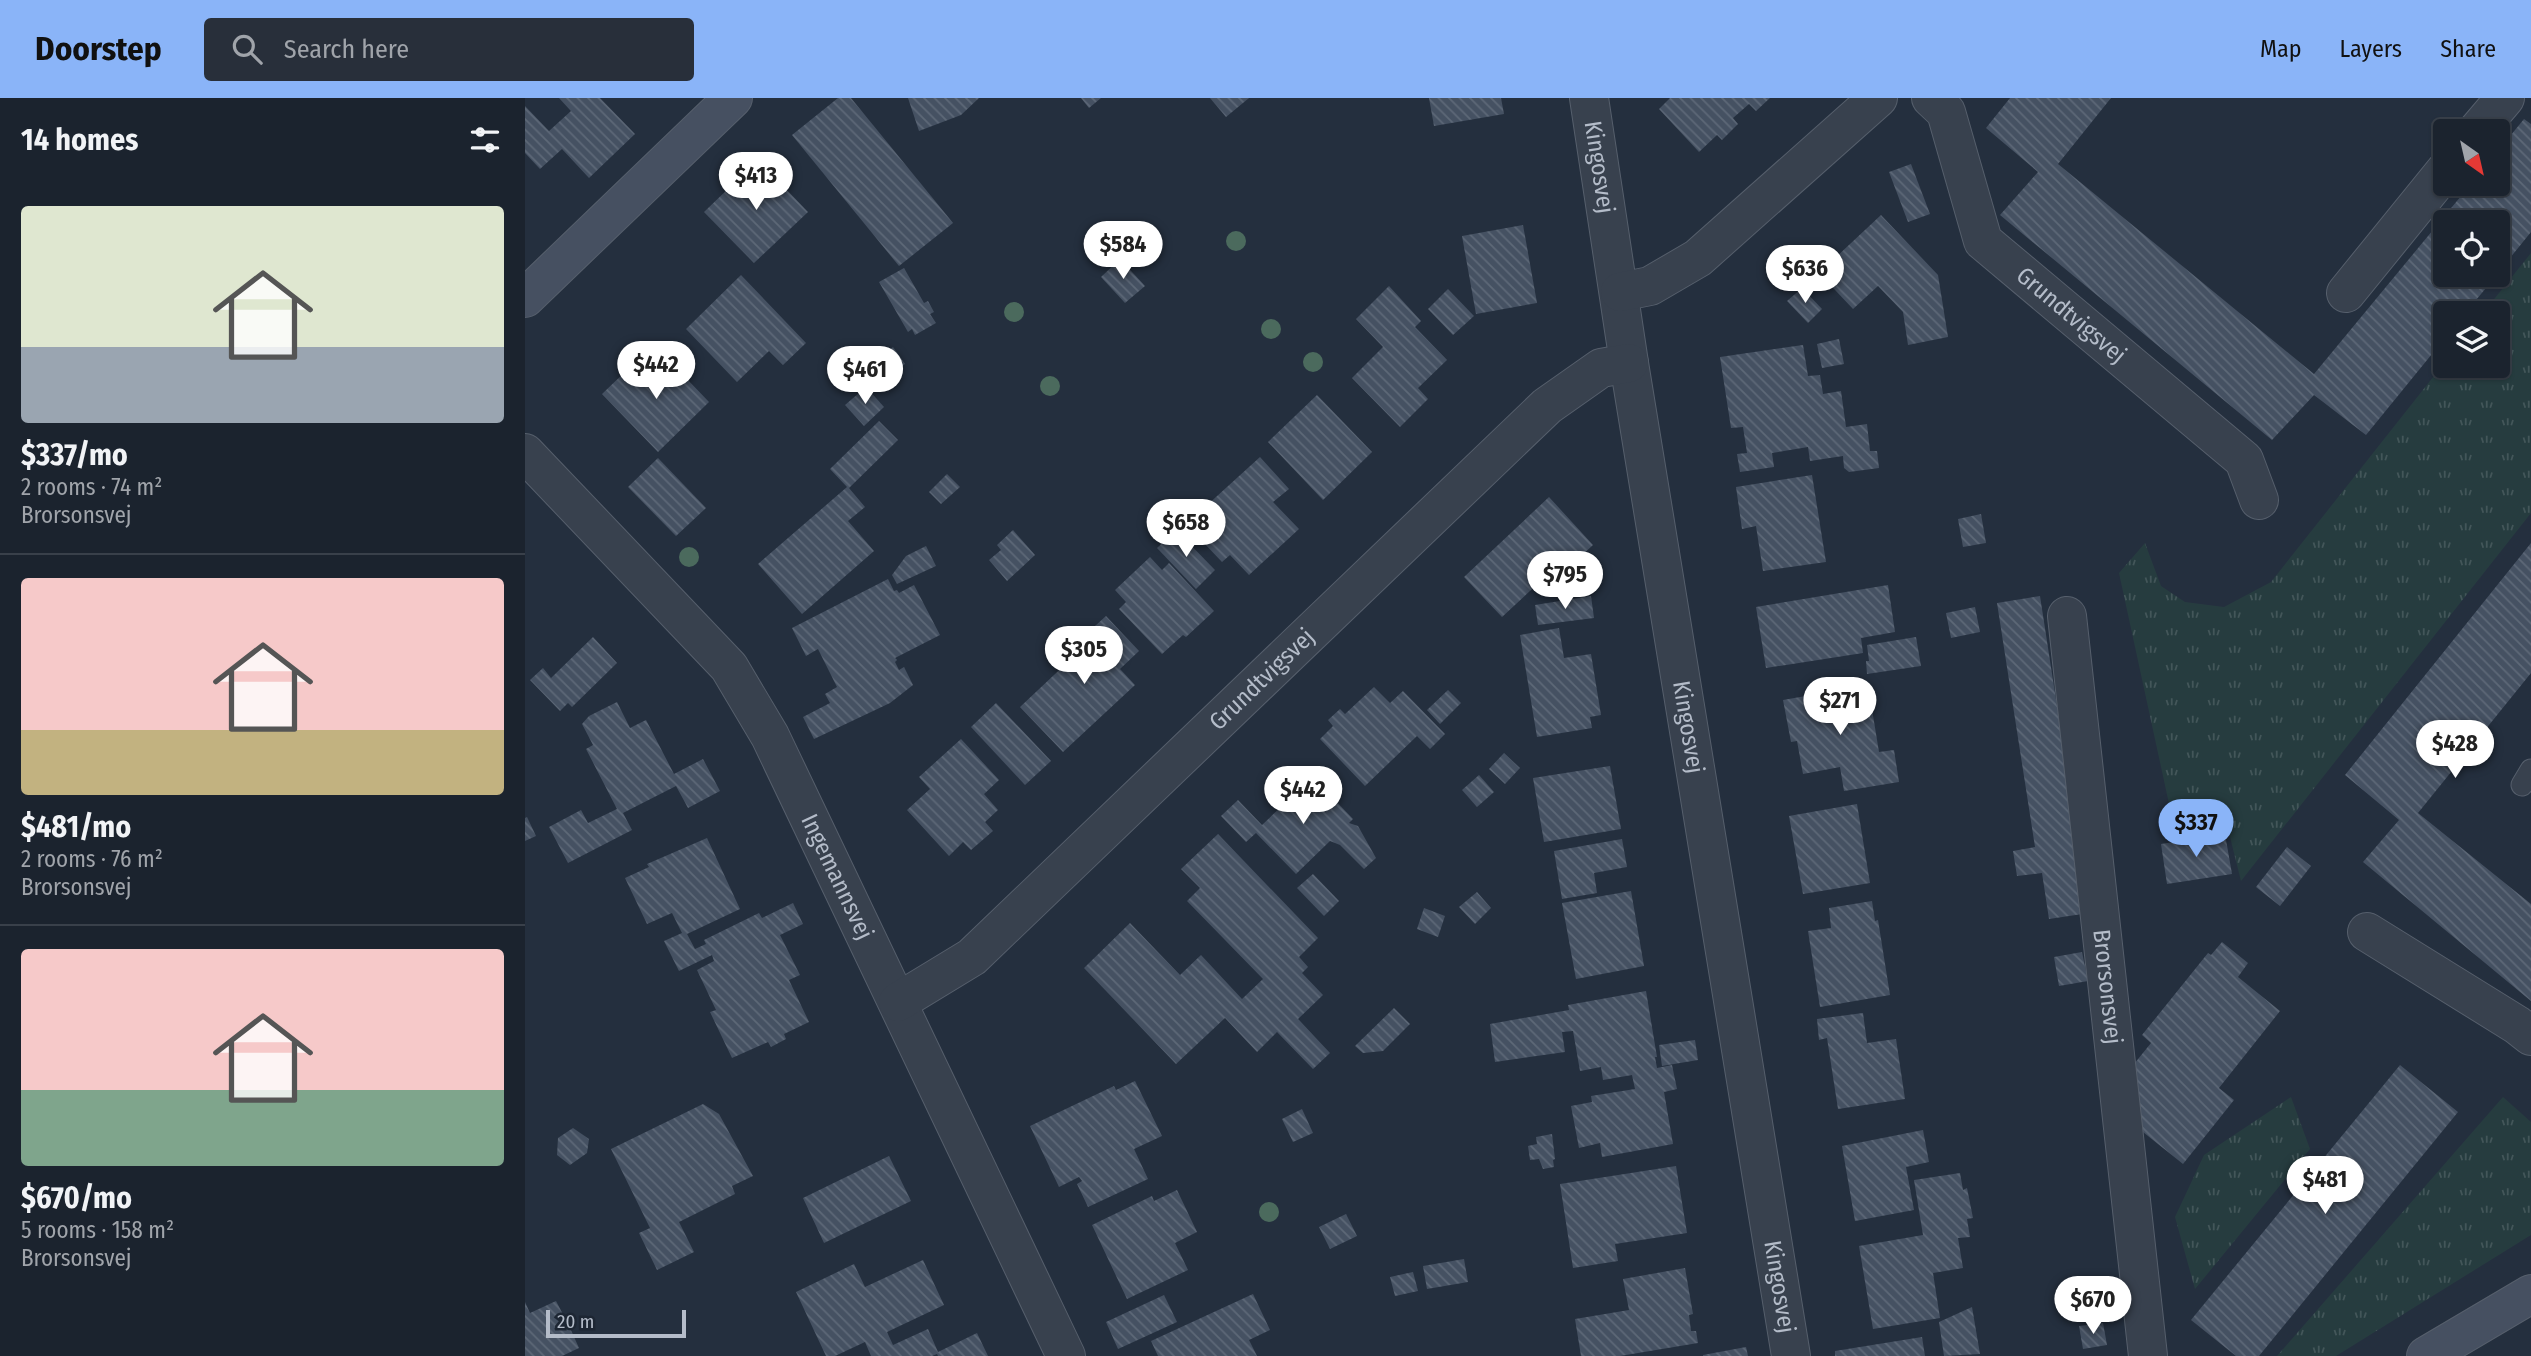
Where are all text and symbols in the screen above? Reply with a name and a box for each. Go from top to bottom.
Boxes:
search box [204,18,694,81]
text: Doorstep [35,29,162,69]
icon: search [228,30,266,68]
text: Search here [284,34,409,65]
text: Map [2260,35,2302,63]
text: Layers [2340,35,2402,63]
text: Share [2440,35,2496,63]
street label: Kingosvej [1579,119,1620,215]
north arrow [2433,119,2509,196]
map controls [2433,119,2510,378]
icon: filters [466,121,504,159]
text: 14 homes [21,122,138,158]
pin: $413 [715,152,797,212]
text: $413 [735,161,777,189]
button: locate [2433,210,2510,287]
pin: $584 [1082,222,1164,281]
text: $584 [1100,230,1146,258]
pin: $636 [1764,246,1846,305]
icon: home [200,252,326,378]
text: $636 [1782,254,1828,282]
street label: Grundtvigsvej [2011,261,2132,369]
button: layers [2433,301,2510,378]
pin: $442 [615,342,697,401]
pin: $461 [824,346,906,406]
text: $442 [633,350,679,378]
text: $461 [843,355,887,383]
text: $337/mo [21,437,128,473]
text: 2 rooms · 74 m² [21,473,162,501]
pin: $658 [1145,500,1227,559]
text: Brorsonsvej [21,501,132,529]
text: $658 [1163,508,1209,536]
pin: $795 [1524,552,1606,611]
text: $795 [1543,560,1587,588]
street label: Grundtvigsvej [1204,623,1320,736]
icon: home [200,624,326,750]
pin: $305 [1043,626,1125,686]
text: $305 [1061,635,1107,663]
pin: $271 [1799,678,1881,737]
street label: Kingosvej [1667,679,1710,776]
text: $271 [1819,686,1861,714]
pin: $428 [2414,720,2496,780]
text: $428 [2432,729,2478,757]
pin: $442 [1262,766,1344,826]
text: $442 [1280,775,1326,803]
pin: $337 [2155,800,2237,859]
text: $337 [2175,808,2217,836]
text: $481/mo [21,809,131,845]
street label: Ingemannsvej [795,810,879,944]
text: 2 rooms · 76 m² [21,845,163,873]
text: Brorsonsvej [21,873,132,901]
street label: Brorsonsvej [2087,928,2128,1046]
icon: home [200,995,326,1121]
pin: $481 [2284,1156,2366,1216]
text: $481 [2303,1165,2347,1193]
text: $670/mo [21,1180,132,1216]
text: 5 rooms · 158 m² [21,1216,174,1244]
street label: Kingosvej [1758,1238,1801,1335]
text: Brorsonsvej [21,1244,132,1272]
pin: $670 [2052,1276,2134,1336]
text: $670 [2070,1285,2116,1313]
scale bar [546,1307,686,1339]
text: 20 m [557,1310,594,1333]

